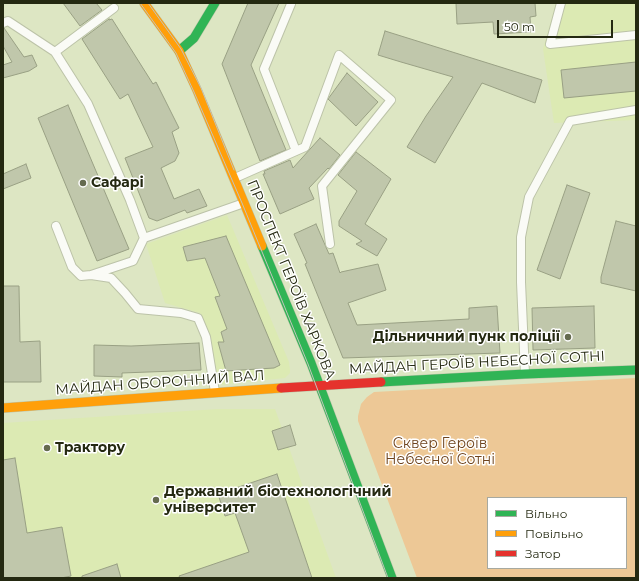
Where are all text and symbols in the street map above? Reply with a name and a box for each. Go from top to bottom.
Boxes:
scale bar [499,12,615,38]
text: 50 m [504,19,535,34]
place label: Сафарі [91,175,144,191]
marker: Сафарі [78,178,88,188]
street label: ПРОСПЕКТ ГЕРОЇВ ХАРКОВА [243,178,339,382]
place label: Дільничний пунк поліції [373,329,560,345]
marker: Дільничний пунк поліції [563,332,573,342]
street label: МАЙДАН ГЕРОЇВ НЕБЕСНОЇ СОТНІ [349,348,605,378]
street label: МАЙДАН ОБОРОННИЙ ВАЛ [55,367,265,399]
park label: Сквер Героїв Небесної Сотні [385,436,495,468]
place label: Трактору [55,440,125,456]
marker: Трактору [42,443,52,453]
place label: Державний біотехнологічний університет [164,484,391,516]
marker: Державний біотехнологічний університет [151,495,161,505]
legend [487,497,627,569]
text: Вільно [525,506,567,521]
text: Повільно [525,526,583,541]
text: Затор [525,546,561,561]

